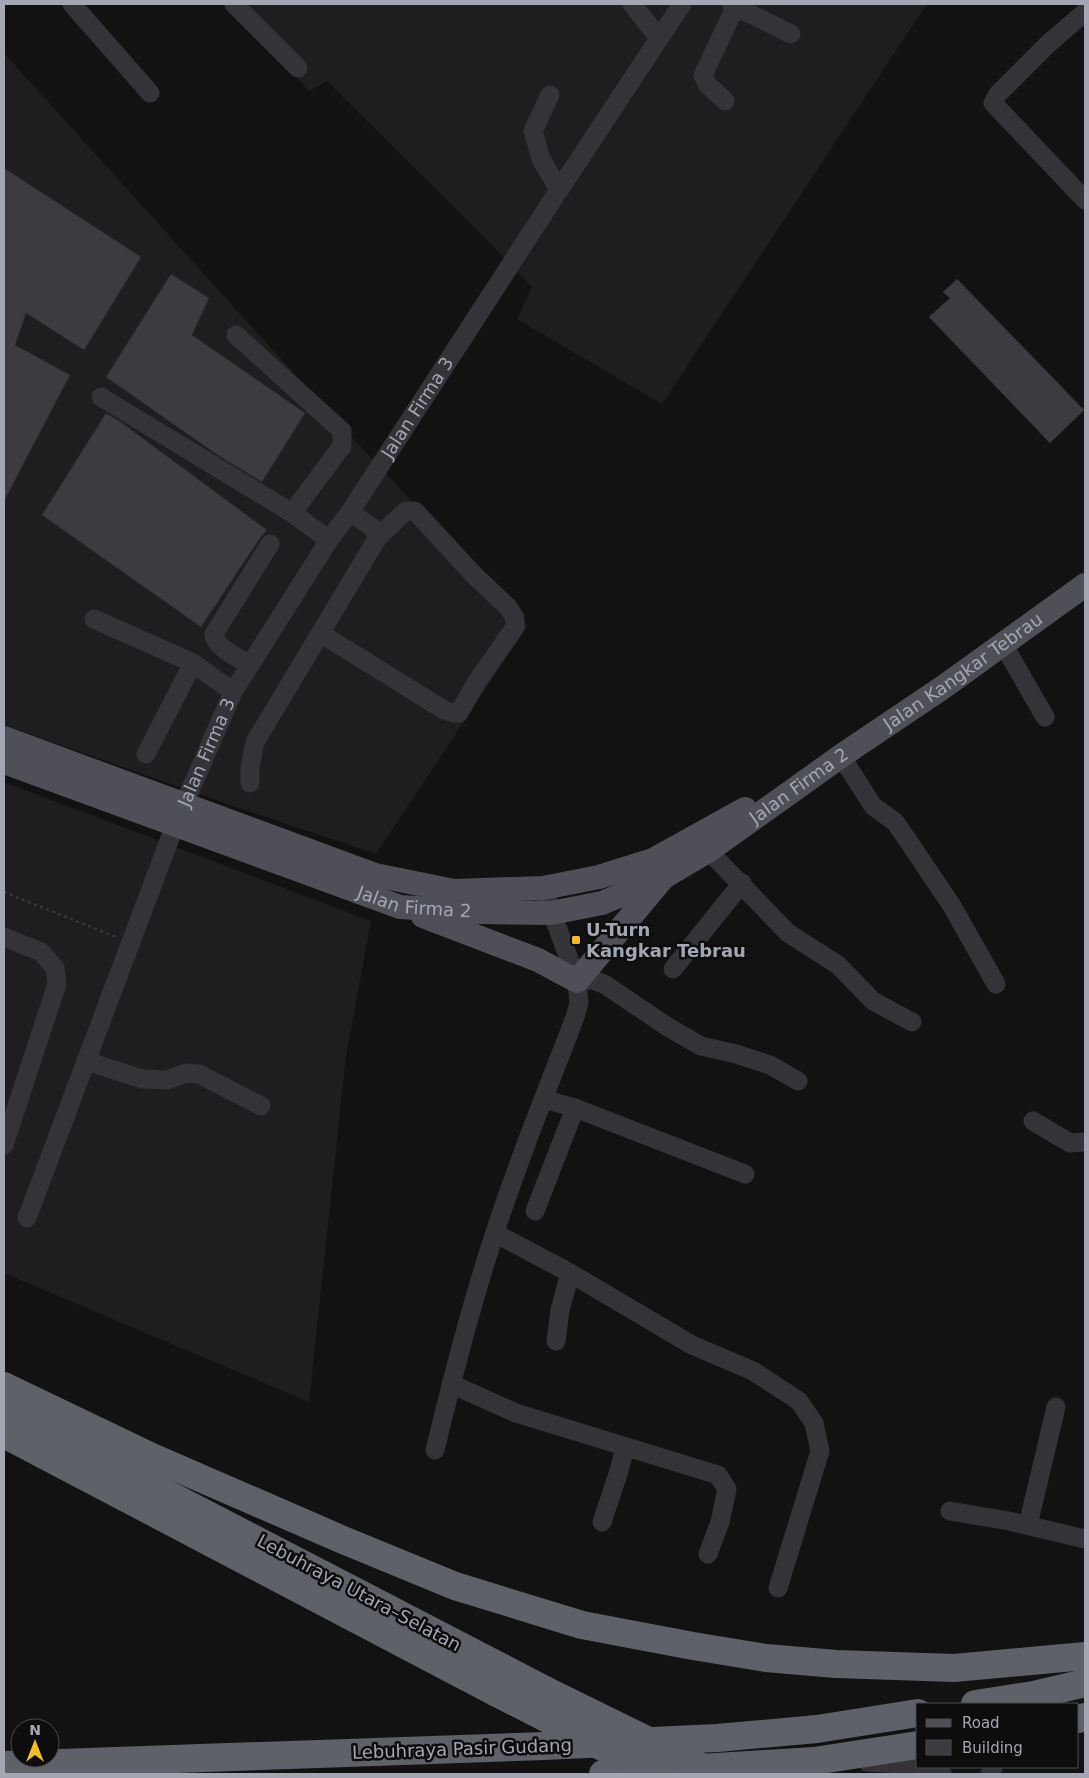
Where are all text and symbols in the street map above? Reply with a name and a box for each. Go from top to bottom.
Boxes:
street label: Jalan Firma 3 [376,353,458,463]
street label: Jalan Kangkar Tebrau [878,608,1046,735]
street label: Jalan Firma 3 [173,695,239,811]
street label: Jalan Firma 2 [744,743,852,829]
street label: Jalan Firma 2 [353,881,472,921]
place label: U-Turn Kangkar Tebrau [586,919,746,961]
marker: U-Turn Kangkar Tebrau [570,934,582,946]
street label: Lebuhraya Utara–Selatan [254,1530,465,1655]
legend [916,1703,1079,1768]
text: Road [962,1714,1000,1732]
north arrow [10,1718,60,1768]
text: N [29,1722,41,1738]
street label: Lebuhraya Pasir Gudang [352,1734,572,1763]
text: Building [962,1739,1023,1757]

